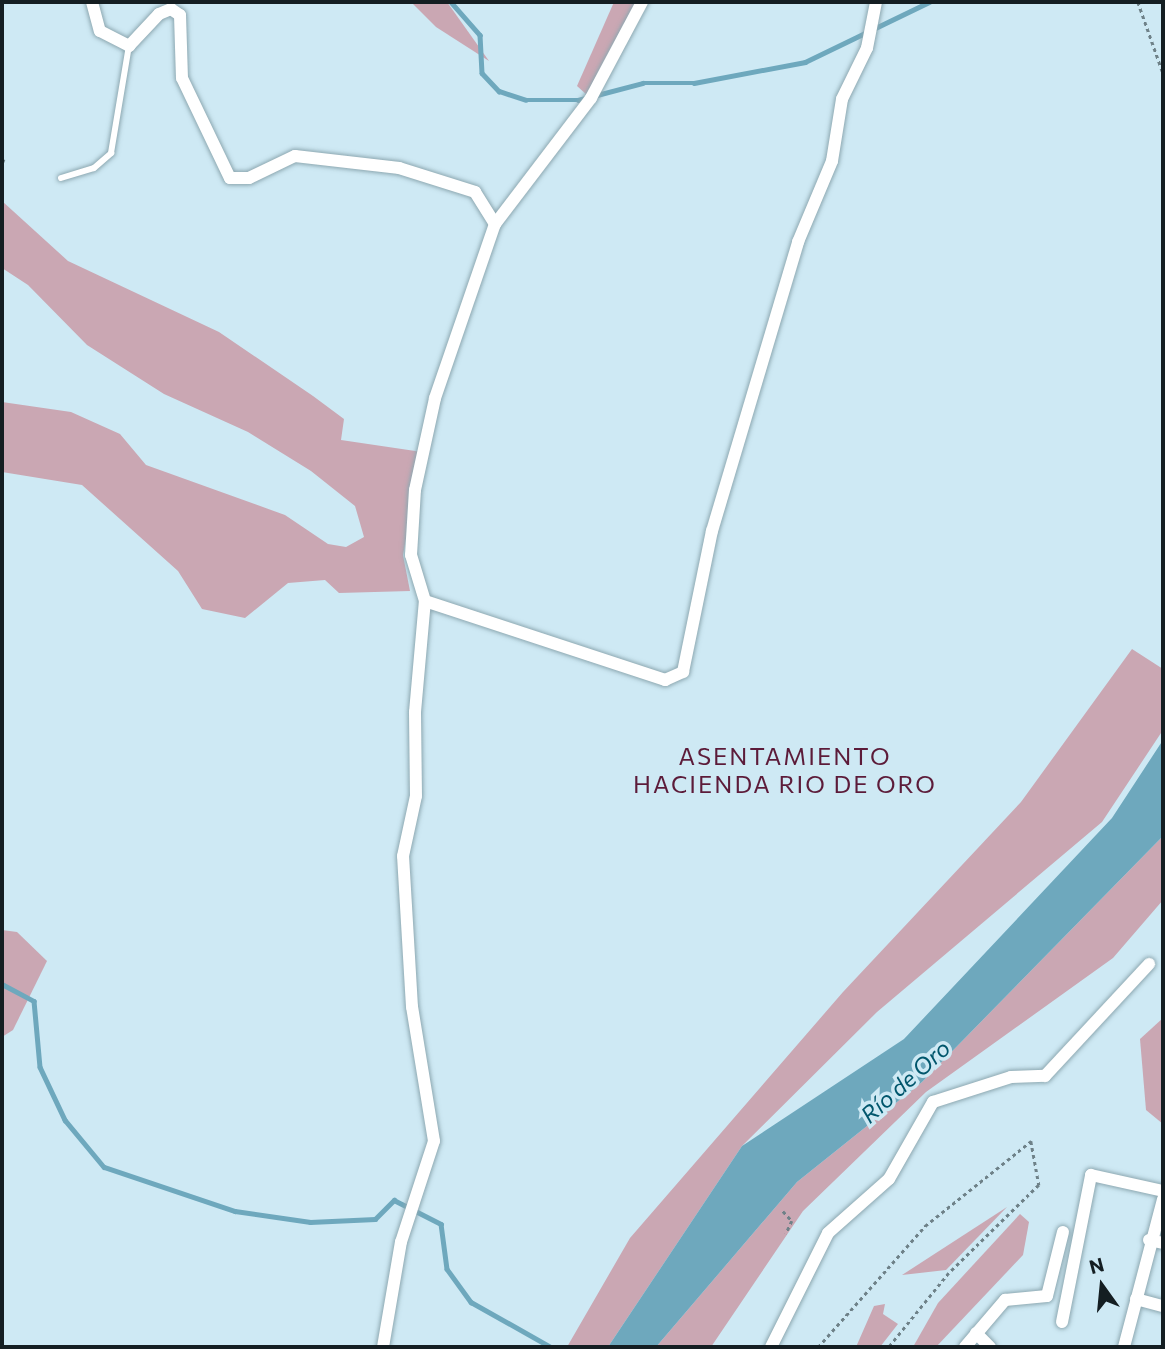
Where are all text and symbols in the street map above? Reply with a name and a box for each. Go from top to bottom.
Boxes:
district label: ASENTAMIENTO HACIENDA RIO DE ORO [635,742,935,798]
water label: Río de Oro [855,1034,955,1128]
north arrow [1067,1251,1137,1321]
text: N [1087,1252,1106,1278]

